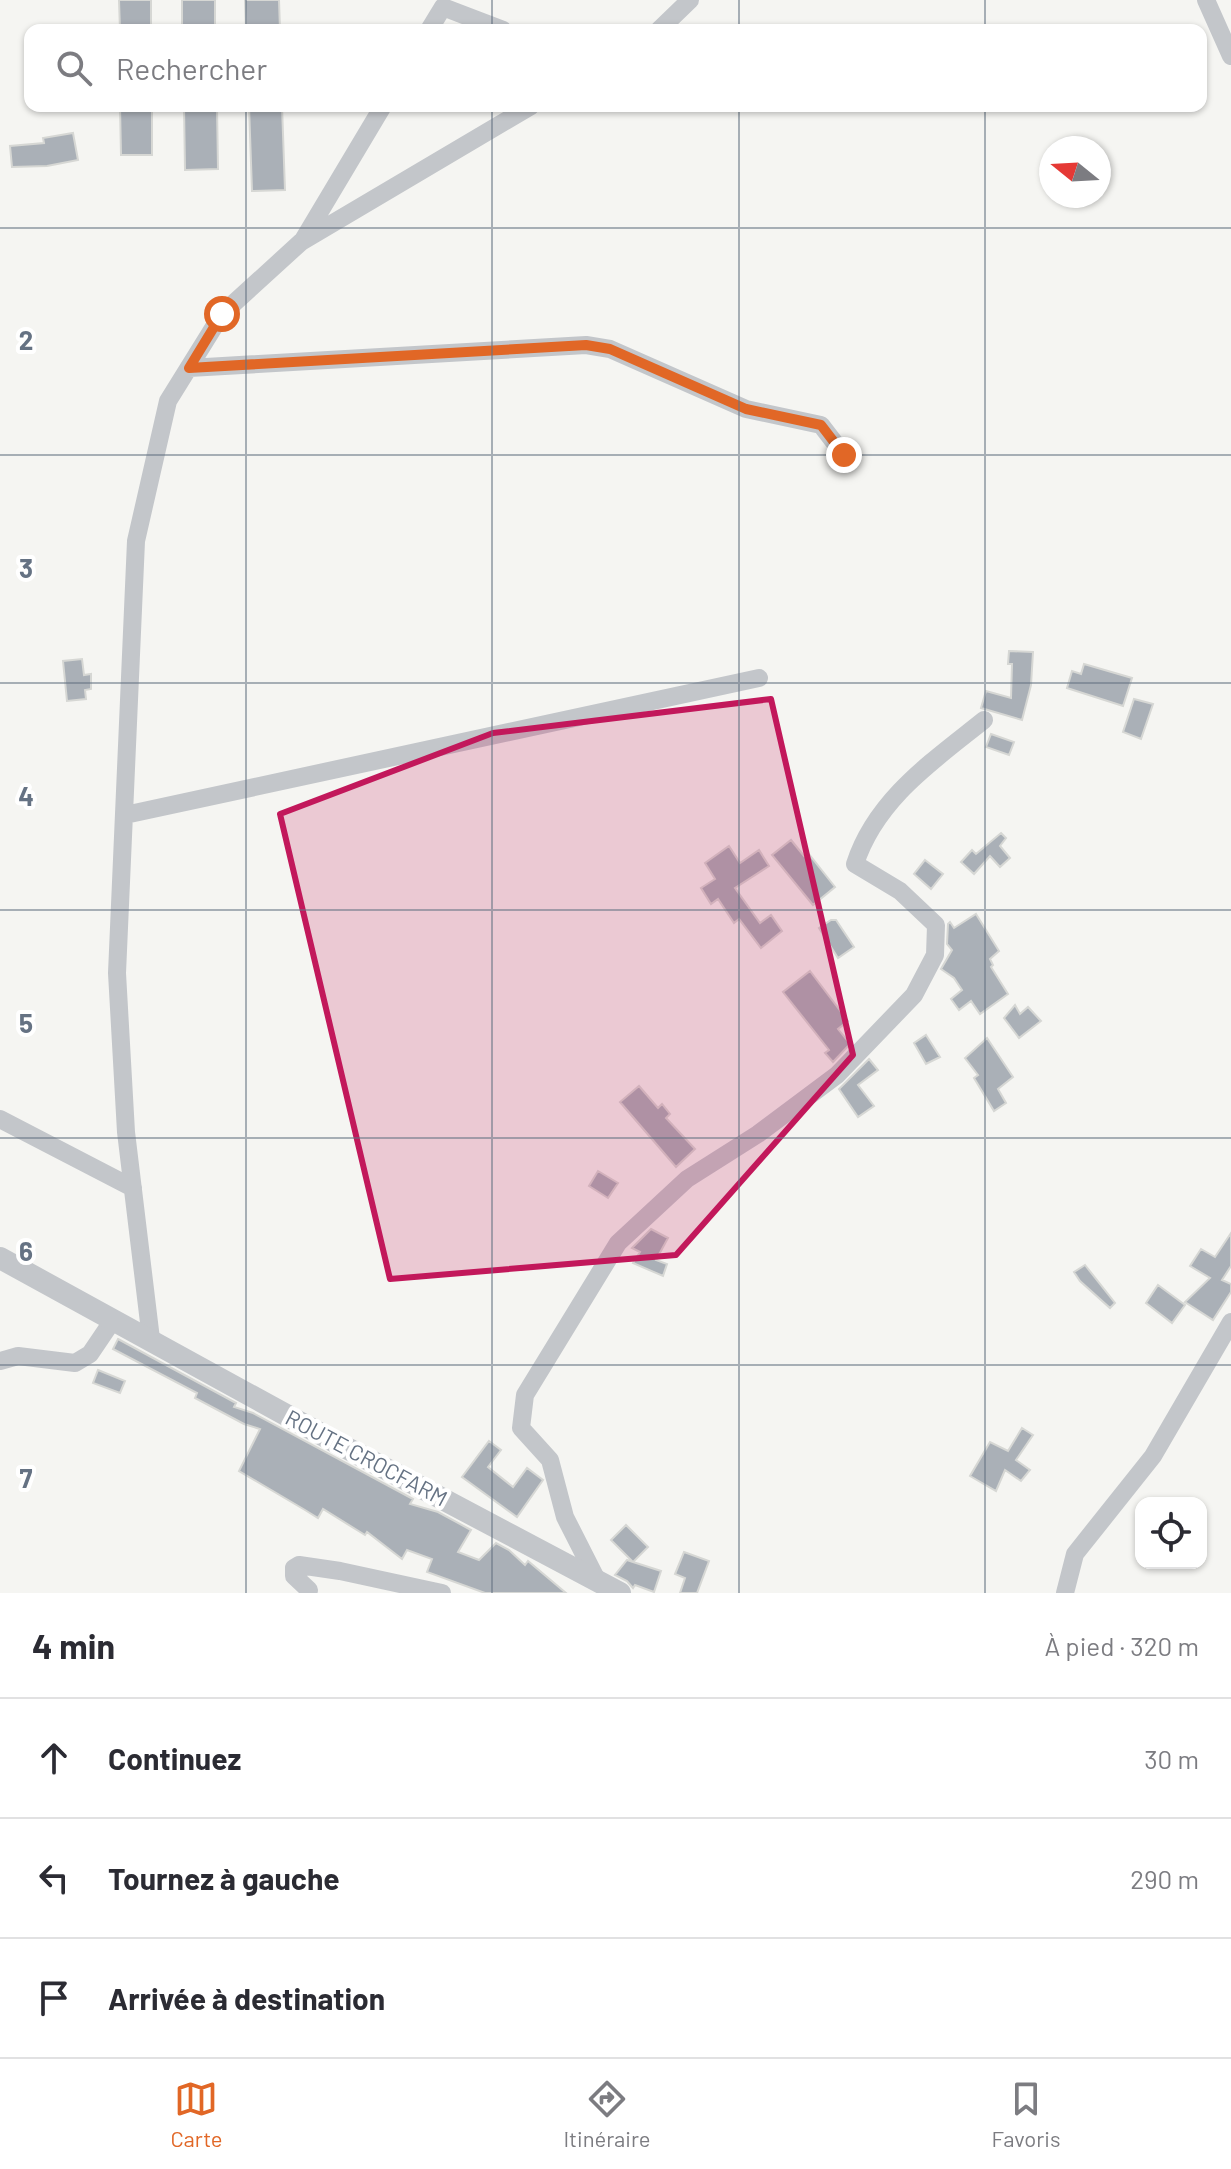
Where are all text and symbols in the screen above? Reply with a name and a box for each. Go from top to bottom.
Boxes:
search box [24,24,1207,112]
icon: search [52,46,96,90]
text: Rechercher [116,50,267,86]
north arrow [1039,136,1111,208]
route start [204,296,240,332]
text: 2 [19,324,33,355]
route end [826,437,862,473]
text: 3 [19,552,33,583]
text: 4 [18,780,34,811]
text: 5 [19,1007,33,1038]
text: 6 [19,1235,33,1266]
street label: ROUTE CROCFARM [282,1403,452,1511]
text: 7 [20,1462,33,1493]
map controls [1135,1497,1207,1569]
button: locate [1135,1497,1207,1569]
text: 4 min [32,1625,115,1666]
text: À pied · 320 m [1044,1630,1199,1661]
icon: ahead [32,1736,76,1780]
text: Continuez [108,1740,241,1776]
text: 30 m [1144,1743,1199,1774]
icon: left [32,1856,76,1900]
text: Tournez à gauche [108,1860,340,1896]
text: 290 m [1130,1863,1199,1894]
icon: arrive [32,1976,76,2020]
text: Arrivée à destination [108,1980,385,2016]
tab: Carte [170,2077,223,2151]
tab: Itinéraire [563,2077,651,2151]
tab: Favoris [991,2077,1061,2151]

